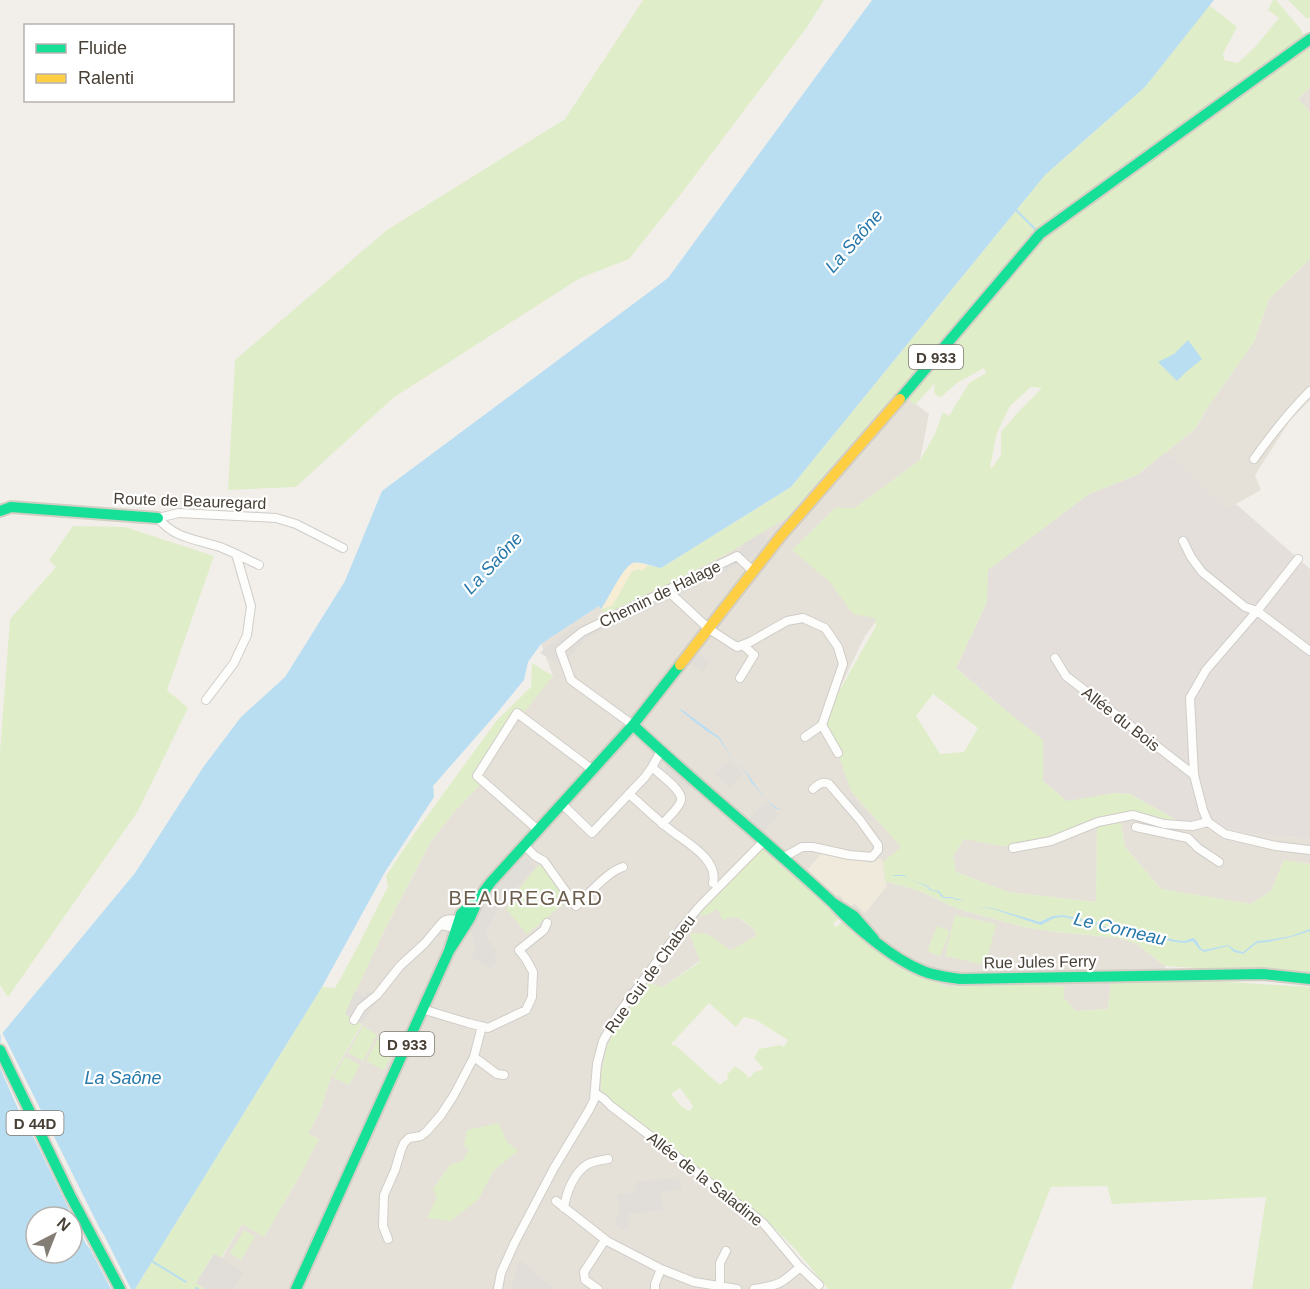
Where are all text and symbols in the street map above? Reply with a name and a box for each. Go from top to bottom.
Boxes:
legend [24,24,234,102]
text: Fluide [78,38,127,58]
text: Ralenti [78,68,134,88]
water label: La Saône [821,205,887,277]
road number: D 933 [909,345,963,369]
street label: Route de Beauregard [113,490,267,512]
water label: La Saône [459,528,527,598]
street label: Chemin de Halage [597,557,723,631]
street label: Allée du Bois [1079,684,1163,754]
district label: BEAUREGARD [448,887,604,909]
water label: Le Corneau [1072,909,1168,949]
street label: Rue Gui de Chabeu [602,912,698,1036]
street label: Rue Jules Ferry [983,953,1097,971]
road number: D 933 [380,1032,434,1056]
water label: La Saône [84,1068,162,1088]
road number: D 44D [6,1111,63,1135]
street label: Allée de la Saladine [644,1129,766,1229]
north arrow [24,1205,84,1265]
text: N [54,1214,74,1234]

